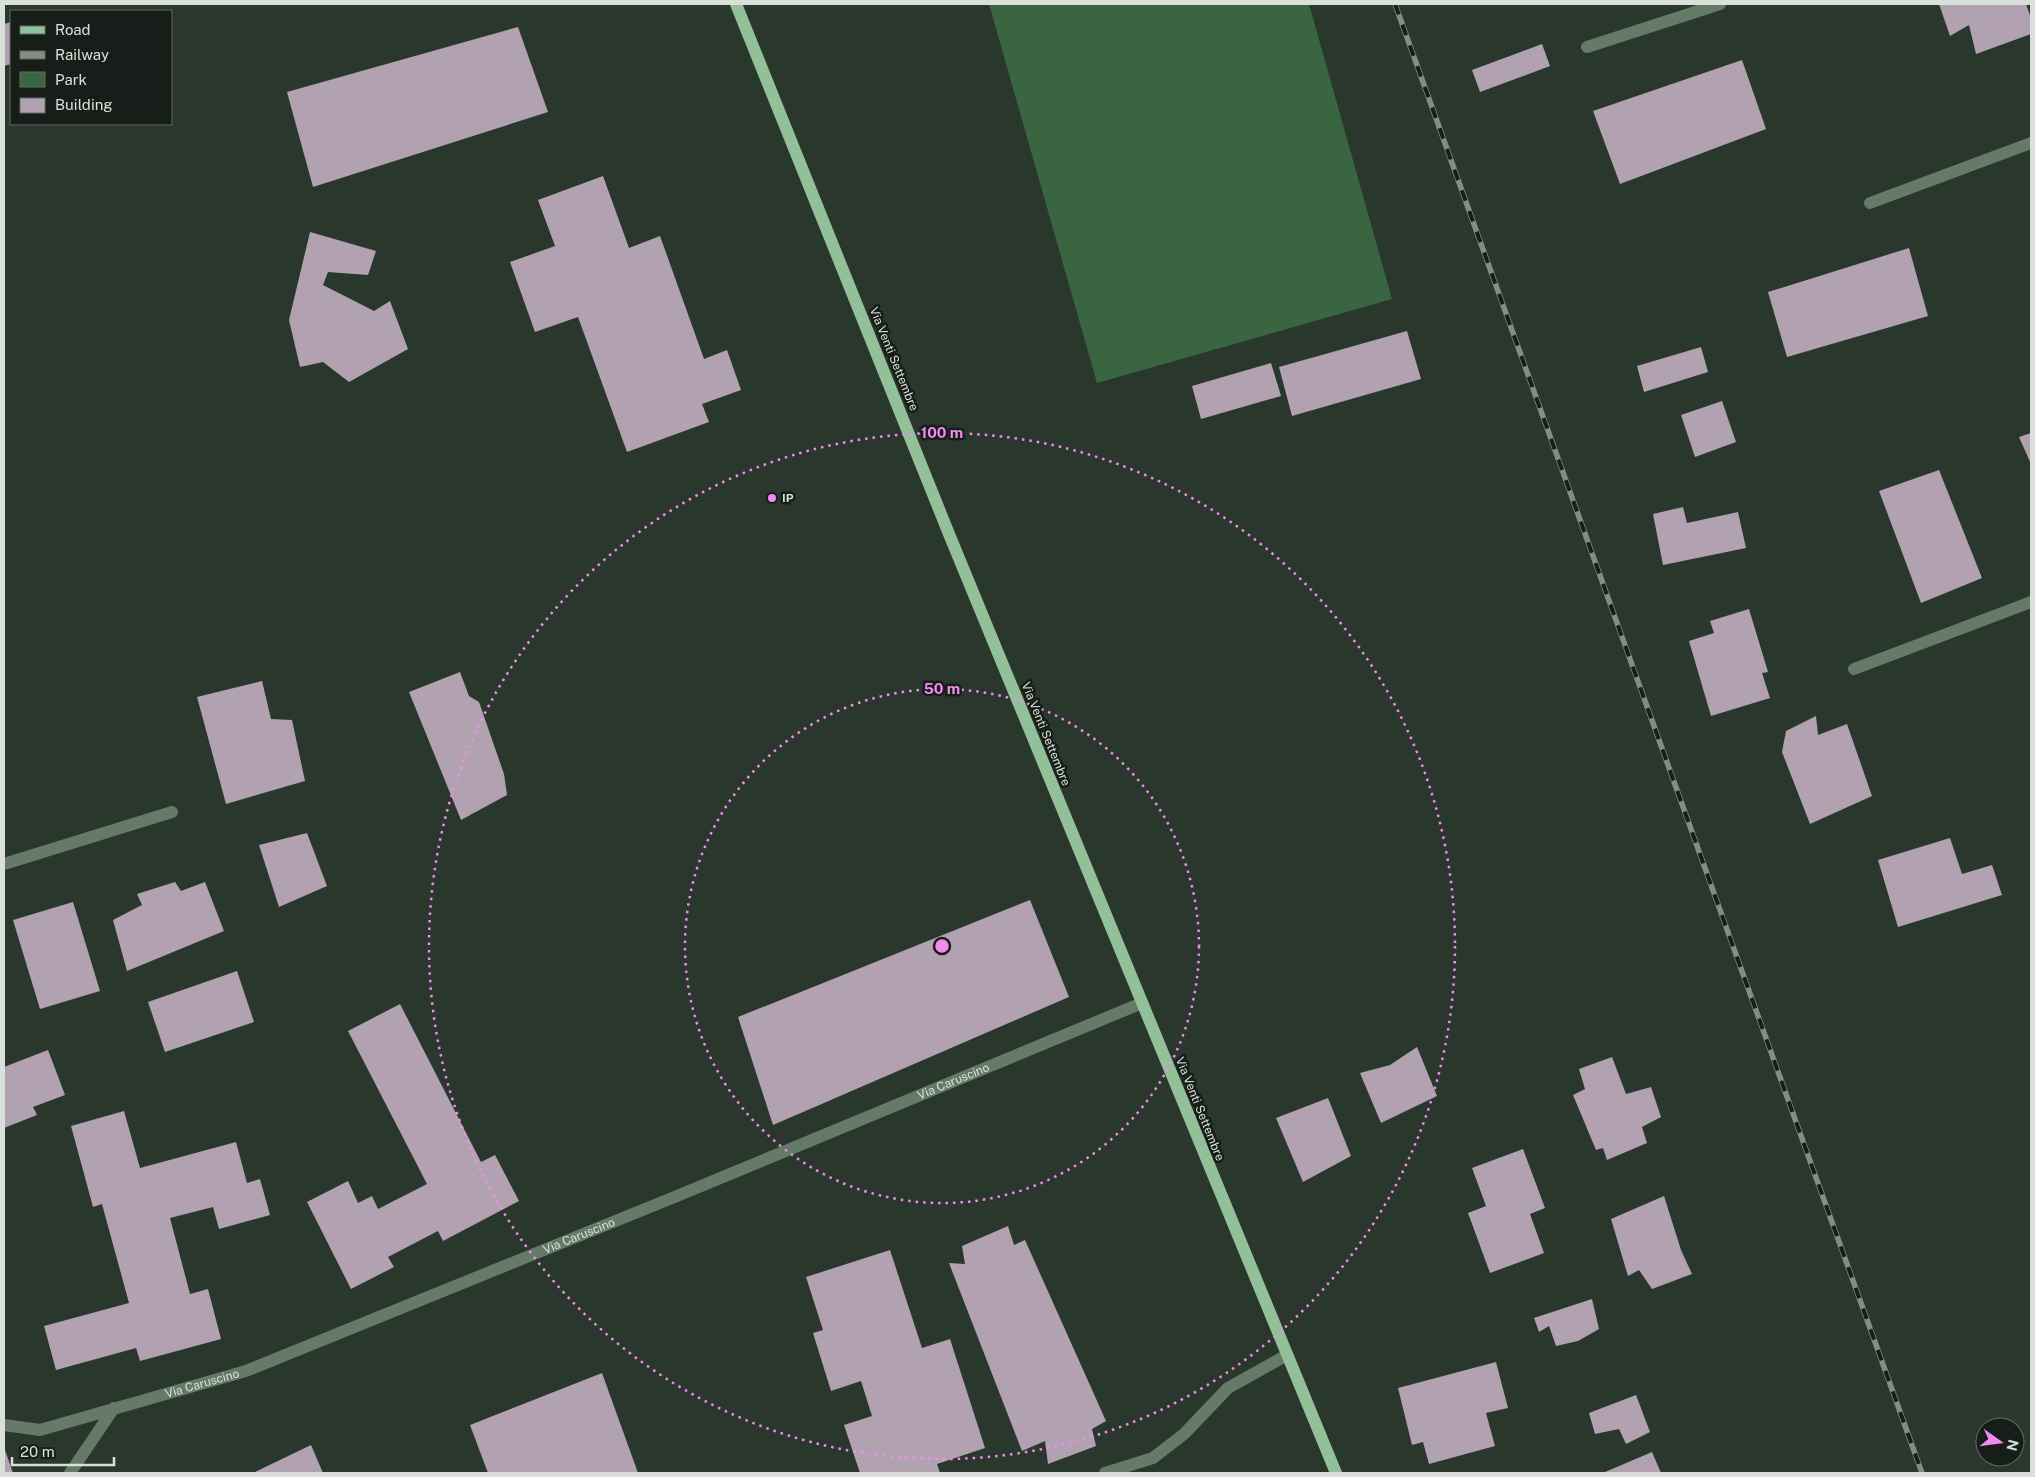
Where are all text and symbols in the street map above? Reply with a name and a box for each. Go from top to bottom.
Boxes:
legend [10,10,172,125]
text: Road [55,21,91,38]
text: Railway [55,46,109,63]
text: Park [55,71,87,88]
text: Building [55,96,113,113]
street label: Via Venti Settembre [867,305,921,413]
text: 100 m [921,424,963,441]
place label: IP [782,491,794,505]
marker: IP [766,492,778,504]
text: 50 m [924,680,960,697]
street label: Via Venti Settembre [1019,680,1073,788]
centre of rings [933,937,951,955]
street label: Via Venti Settembre [1173,1055,1227,1163]
street label: Via Caruscino [915,1060,992,1102]
street label: Via Caruscino [541,1215,617,1257]
street label: Via Caruscino [163,1366,241,1401]
north arrow [1975,1417,2025,1467]
scale bar [12,1434,115,1466]
text: N [2004,1438,2022,1452]
text: 20 m [20,1443,55,1460]

